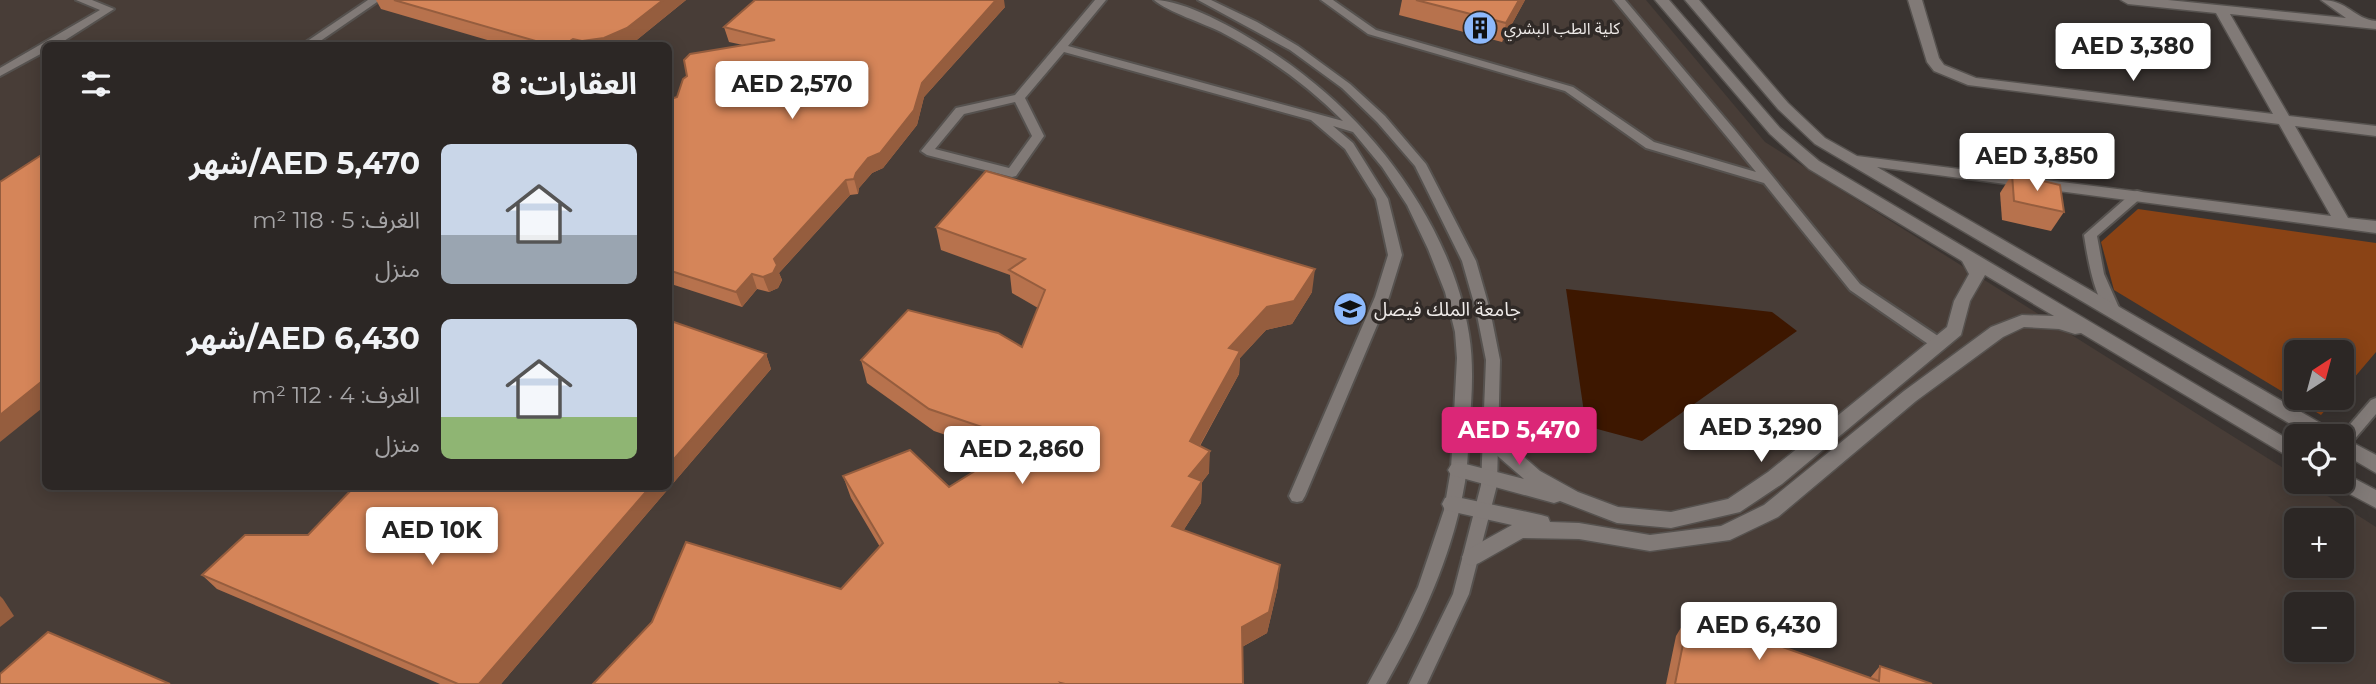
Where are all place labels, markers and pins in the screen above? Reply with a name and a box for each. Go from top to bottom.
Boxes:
building icon: كلية الطب البشري [1461,9,1499,47]
place label: كلية الطب البشري [1504,19,1620,41]
pin: AED 3,380 [2053,24,2213,83]
pin: AED 2,570 [712,61,872,121]
pin: AED 3,850 [1957,134,2117,193]
school or university icon: جامعة الملك فيصل [1331,290,1369,328]
place label: جامعة الملك فيصل [1374,298,1521,321]
pin: AED 3,290 [1681,405,1841,464]
pin: AED 5,470 [1439,407,1599,467]
pin: AED 2,860 [942,426,1102,486]
pin: AED 10K [367,508,497,567]
pin: AED 6,430 [1679,602,1839,662]

